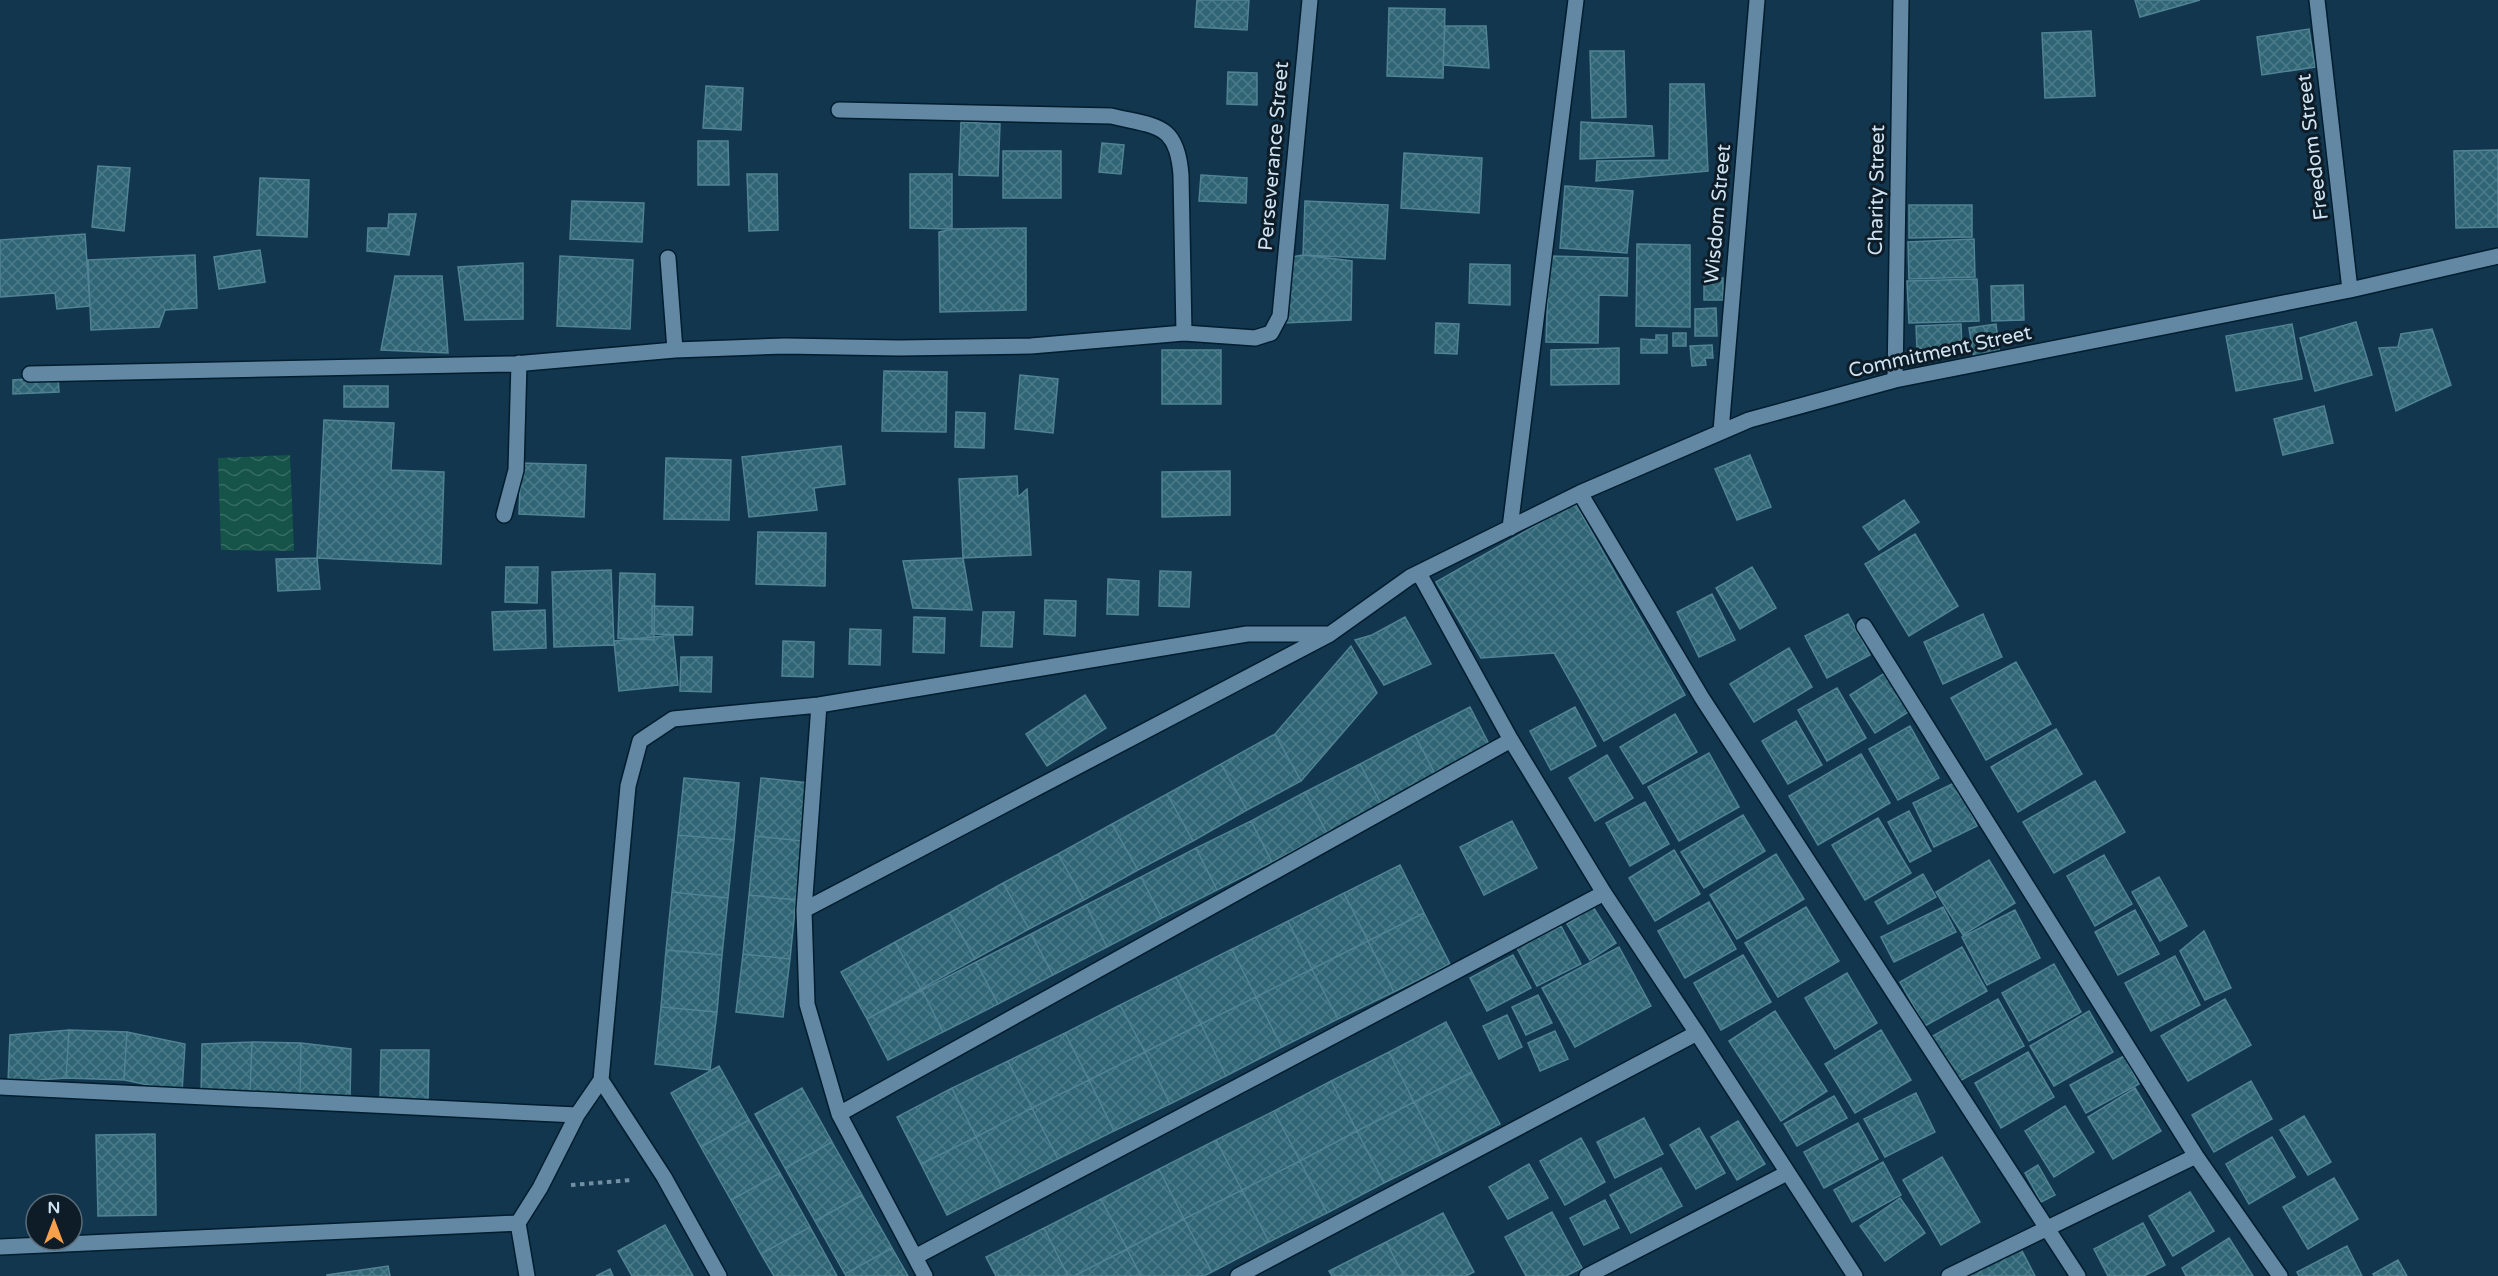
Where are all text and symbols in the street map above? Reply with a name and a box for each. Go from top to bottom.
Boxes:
street label: Perseverance Street [1254,60,1294,252]
street label: Freedom Street [2292,72,2334,221]
street label: Charity Street [1864,124,1890,256]
street label: Wisdom Street [1700,143,1736,285]
street label: Commitment Street [1846,321,2034,383]
north arrow [24,1192,84,1252]
text: N [48,1198,60,1218]

